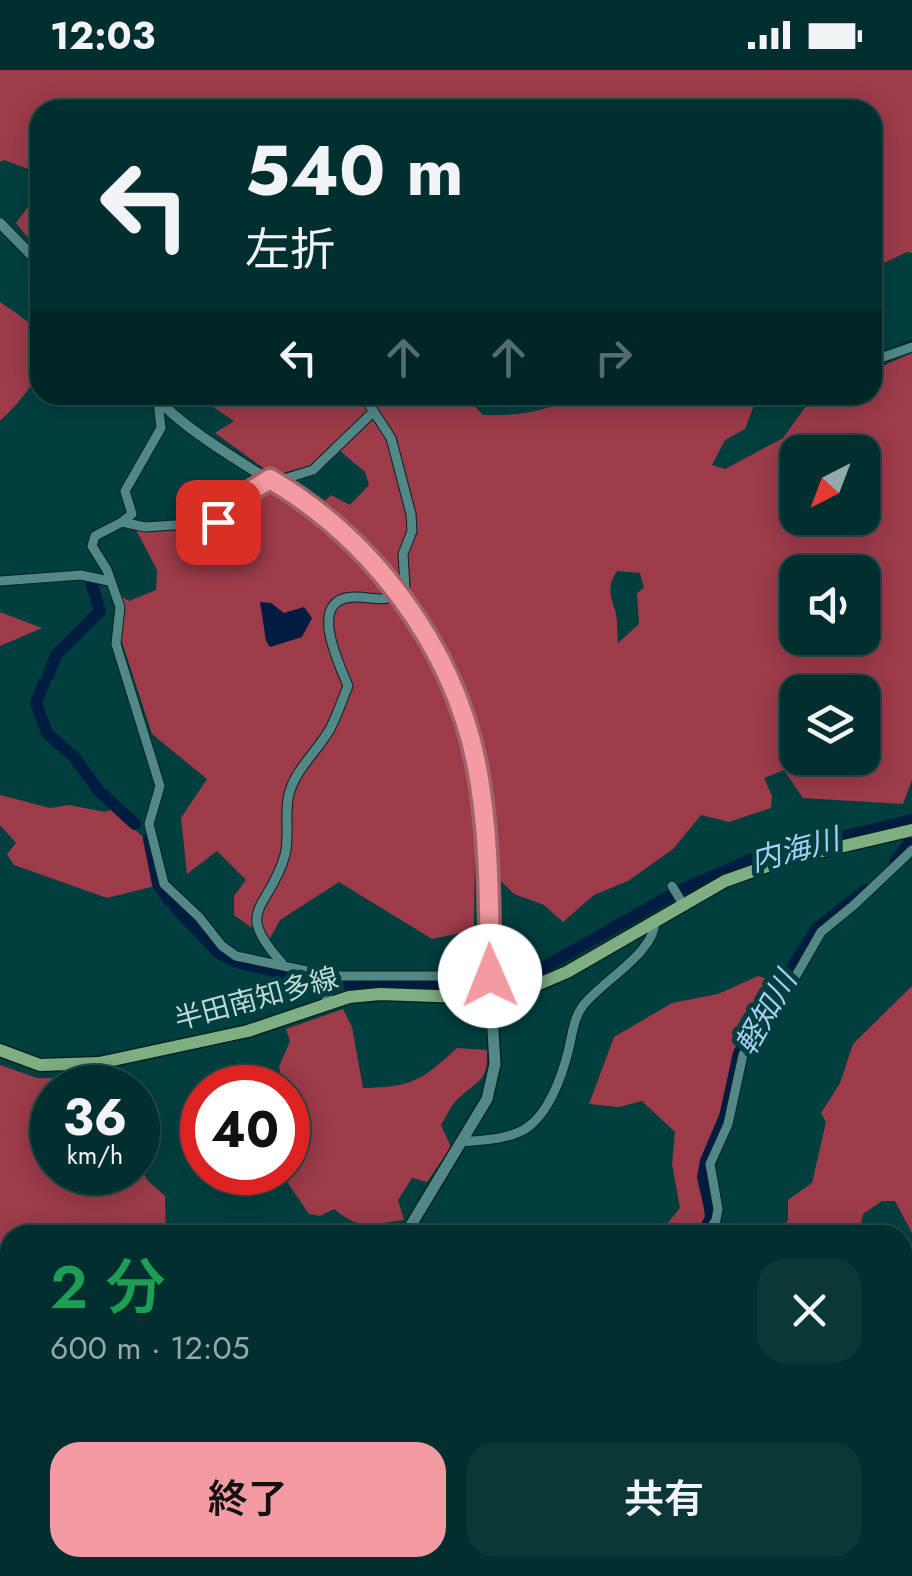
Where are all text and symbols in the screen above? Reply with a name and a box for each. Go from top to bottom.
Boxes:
text: 12:03 [50,8,155,63]
text: 540 m [245,120,464,221]
icon: left [80,140,210,270]
text: 左折 [245,217,335,282]
icon: left [271,330,326,385]
icon: ahead [376,330,431,385]
icon: ahead [481,330,536,385]
icon: right [586,330,641,385]
north arrow [780,435,880,535]
map controls [780,435,880,775]
pin [176,480,261,565]
icon: arrive [191,495,246,550]
button: sound [780,555,880,655]
button: layers [780,675,880,775]
water label: 内海川 [746,816,847,882]
position arrow [438,924,542,1028]
street label: 半田南知多線 [170,957,343,1040]
water label: 軽知川 [724,960,808,1062]
speed limit sign: 40 [180,1065,310,1195]
text: 36 [63,1081,127,1154]
text: km/h [67,1137,123,1173]
text: 2 分 [50,1244,166,1331]
button: close [757,1258,862,1363]
text: 600 m · 12:05 [50,1325,250,1371]
button: 終了 [50,1442,446,1557]
button: 共有 [466,1442,862,1557]

